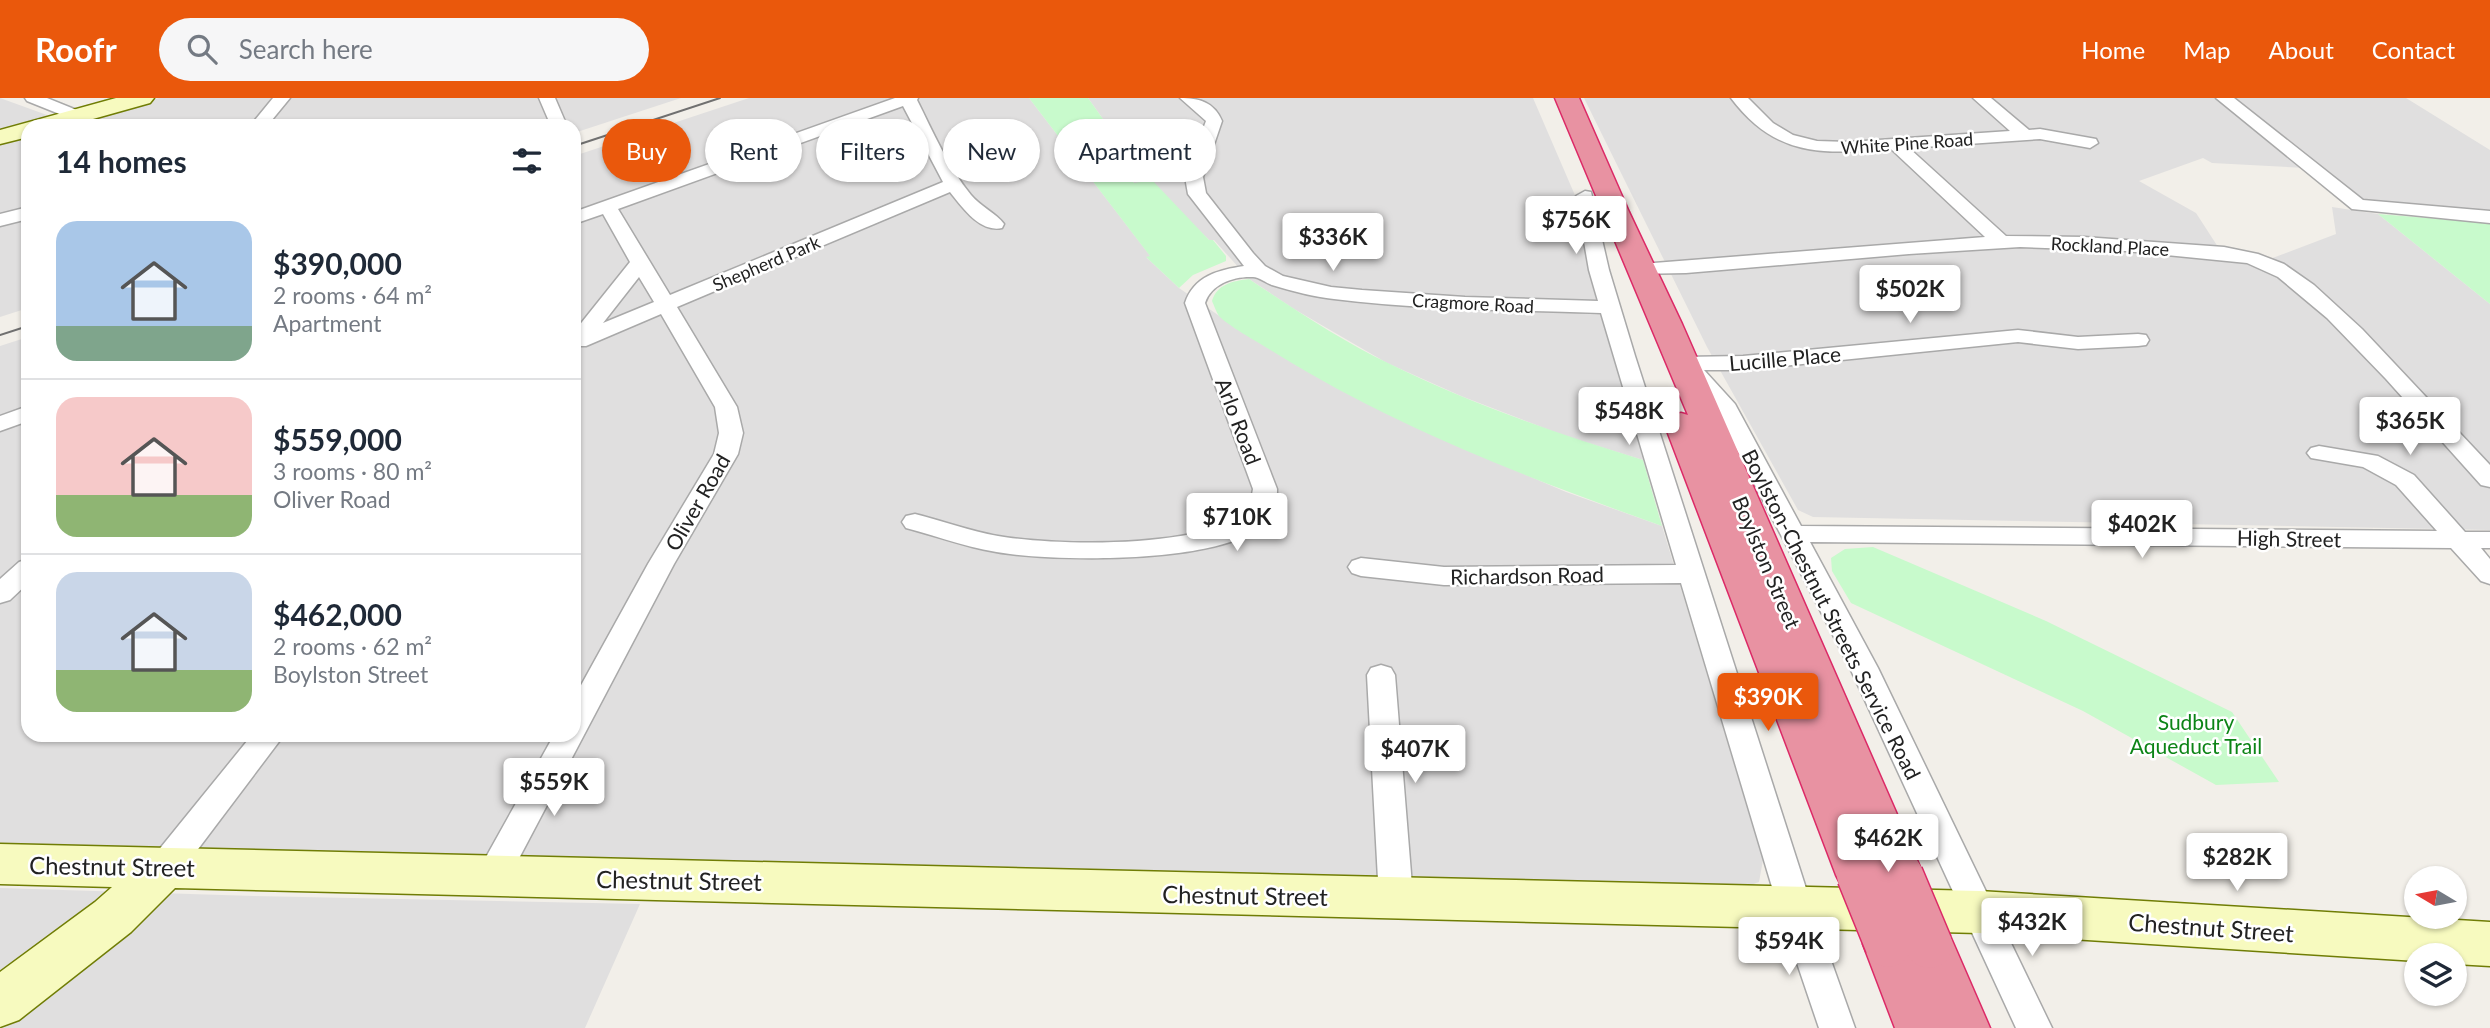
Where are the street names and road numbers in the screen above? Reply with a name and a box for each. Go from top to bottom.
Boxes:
street label: White Pine Road [1840,127,1974,159]
street label: Shepherd Park [709,230,824,296]
street label: Rockland Place [2050,232,2170,260]
street label: Cragmore Road [1412,289,1534,317]
street label: Lucille Place [1728,341,1842,375]
street label: Arlo Road [1211,374,1267,468]
street label: Boylston-Chestnut Streets Service Road [1738,445,1926,783]
street label: Oliver Road [659,449,735,555]
street label: Boylston Street [1728,492,1806,633]
street label: High Street [2237,525,2342,551]
street label: Richardson Road [1450,561,1604,589]
street label: Chestnut Street [29,850,196,882]
street label: Chestnut Street [596,864,763,896]
street label: Chestnut Street [1162,879,1329,911]
street label: Chestnut Street [2127,907,2295,947]

